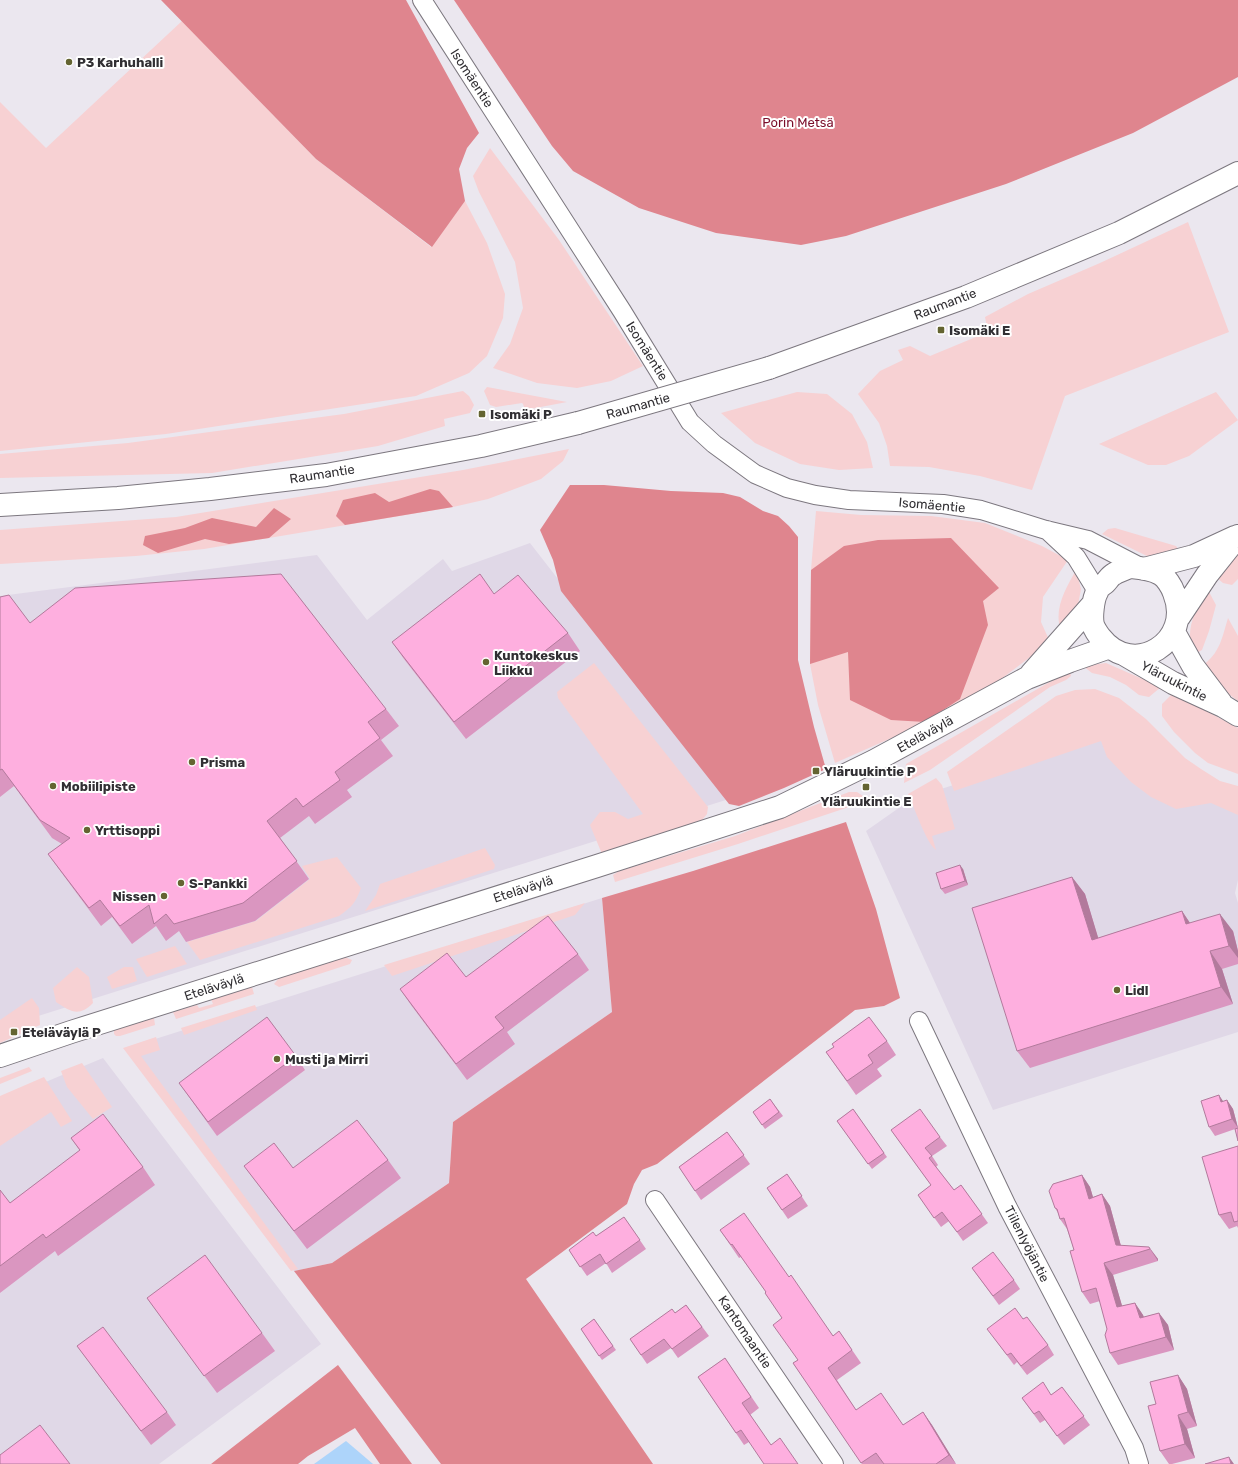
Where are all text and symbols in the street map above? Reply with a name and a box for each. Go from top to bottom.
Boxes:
street label: Isomäentie [447,46,497,110]
place label: P3 Karhuhalli [77,55,163,70]
marker: P3 Karhuhalli [64,57,74,67]
park label: Porin Metsä [762,115,834,130]
street label: Raumantie [912,285,978,323]
street label: Isomäentie [623,319,671,383]
place label: Isomäki E [949,323,1010,338]
marker: Isomäki E [936,325,946,335]
street label: Raumantie [604,390,672,422]
place label: Isomäki P [490,407,552,422]
marker: Isomäki P [477,409,487,419]
street label: Raumantie [288,461,356,487]
street label: Isomäentie [898,495,966,515]
place label: Kuntokeskus Liikku [494,648,578,678]
marker: Kuntokeskus Liikku [481,657,491,667]
street label: Yläruukintie [1138,658,1210,704]
street label: Eteläväylä [894,712,956,756]
place label: Prisma [200,755,245,770]
marker: Prisma [187,757,197,767]
place label: Yläruukintie P [824,764,916,779]
marker: Yläruukintie P [811,766,821,776]
place label: Mobiilipiste [61,779,136,794]
marker: Mobiilipiste [48,781,58,791]
marker: Yläruukintie E [861,782,871,792]
place label: Yläruukintie E [821,794,911,809]
place label: Yrttisoppi [95,823,160,838]
marker: Yrttisoppi [82,825,92,835]
street label: Eteläväylä [491,872,555,906]
place label: S-Pankki [189,876,247,891]
marker: S-Pankki [176,878,186,888]
place label: Nissen [112,889,156,904]
marker: Nissen [159,891,169,901]
street label: Eteläväylä [182,970,246,1004]
place label: Lidl [1125,983,1148,998]
marker: Lidl [1112,985,1122,995]
place label: Eteläväylä P [22,1025,101,1040]
marker: Eteläväylä P [9,1027,19,1037]
place label: Musti ja Mirri [285,1052,368,1067]
marker: Musti ja Mirri [272,1054,282,1064]
street label: Tiilenlyöjäntie [1001,1203,1053,1285]
street label: Kantomaantie [715,1293,775,1371]

